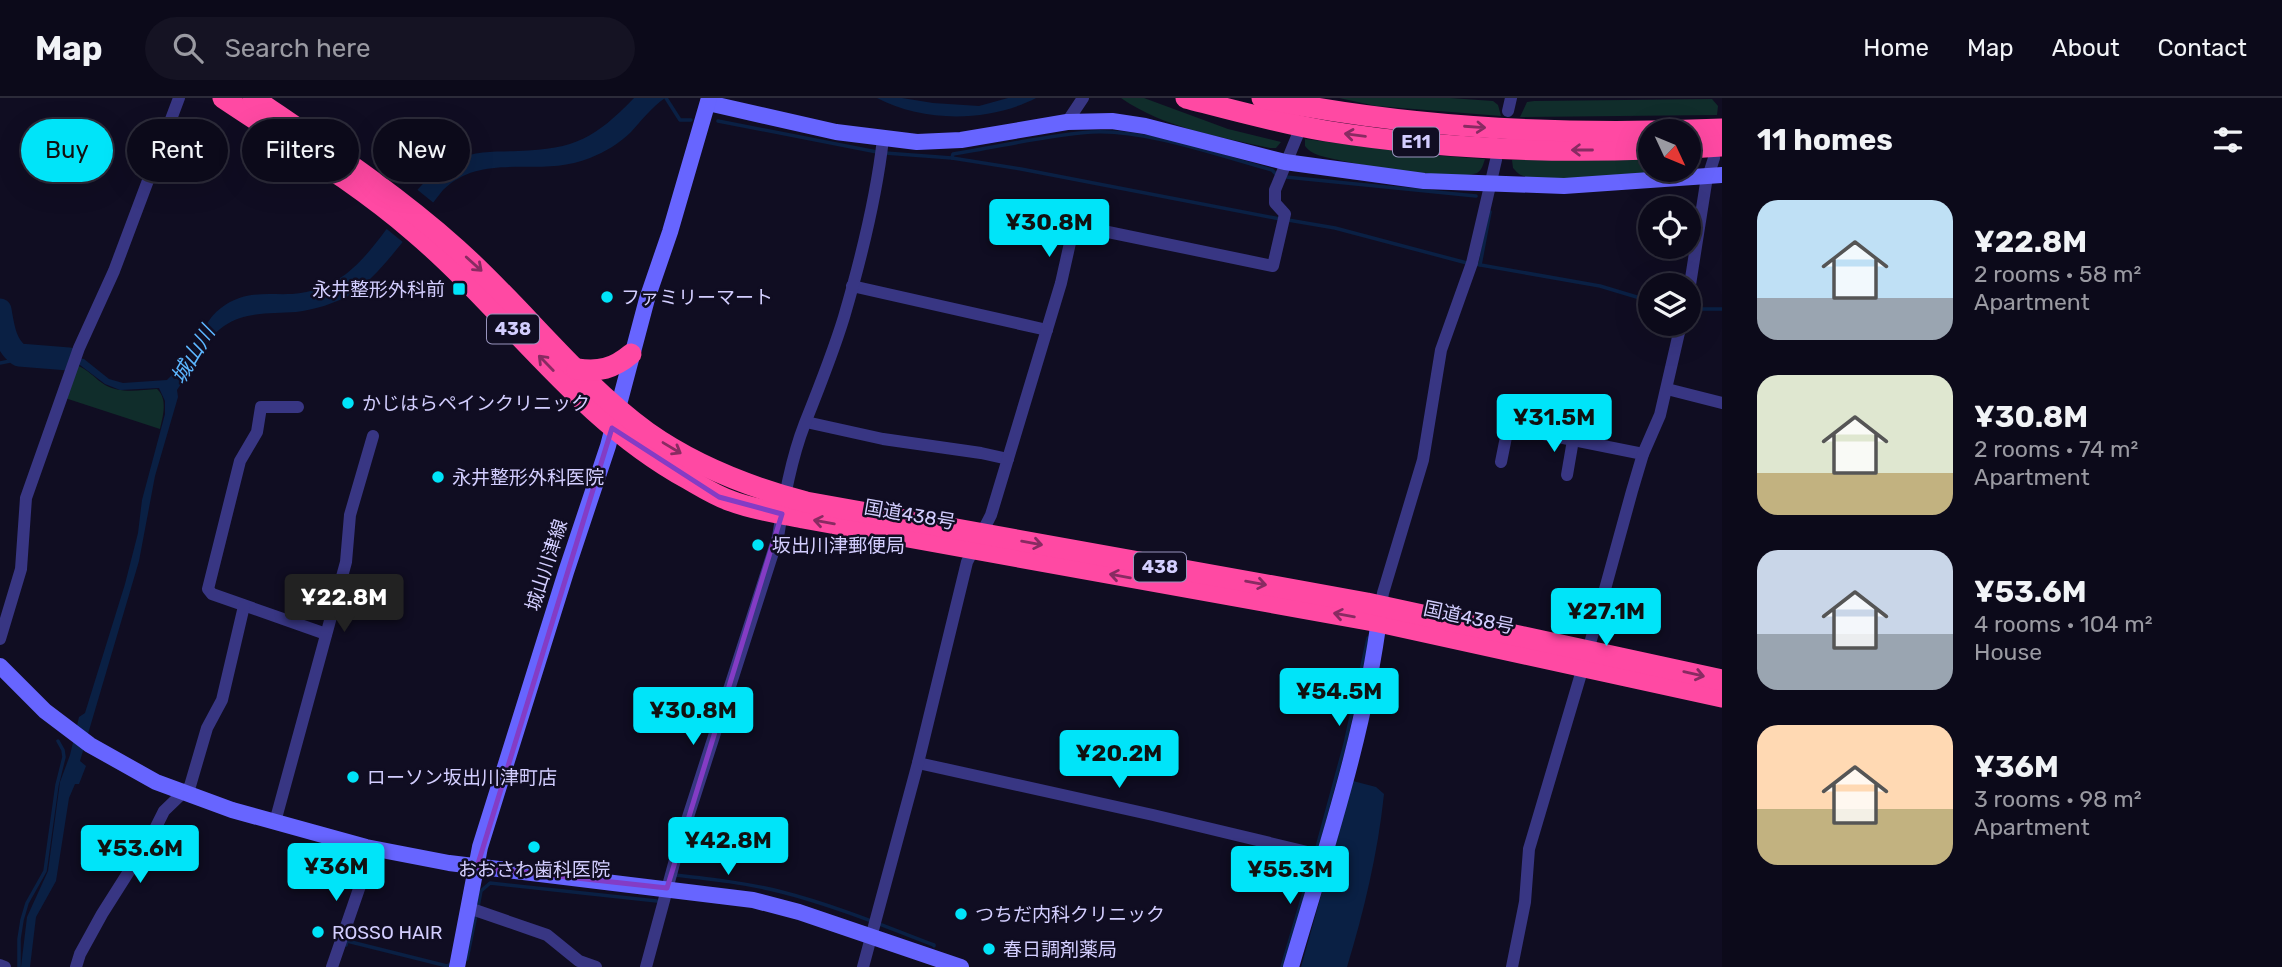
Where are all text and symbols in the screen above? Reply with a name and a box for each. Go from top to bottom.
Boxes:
search box [145,17,635,80]
text: Map [35,29,103,68]
icon: search [169,29,207,67]
text: Search here [225,33,370,64]
text: Home [1863,34,1929,62]
text: Map [1967,34,2014,62]
text: About [2052,34,2120,62]
text: Contact [2158,34,2247,62]
chip: Buy [21,119,113,182]
chip: Rent [127,119,228,182]
chip: Filters [242,119,359,182]
chip: New [373,119,470,182]
north arrow [1638,119,1701,182]
map controls [1638,119,1701,336]
one-way arrow [1463,121,1486,134]
icon: filters [2209,121,2247,159]
text: 11 homes [1757,122,1893,158]
road number: E11 [1393,127,1439,156]
one-way arrow [1344,128,1367,141]
one-way arrow [1571,143,1594,157]
button: locate [1638,196,1701,259]
pin: ¥30.8M [992,200,1106,259]
text: ¥30.8M [1005,208,1093,236]
text: ¥22.8M [1974,224,2087,260]
icon: home [1813,228,1897,312]
one-way arrow [465,256,482,273]
text: 2 rooms · 58 m² [1974,260,2141,288]
button: layers [1638,273,1701,336]
place label: 永井整形外科前 [312,278,445,301]
marker: 永井整形外科前 [451,281,467,297]
place label: ファミリーマート [621,286,773,309]
text: Apartment [1974,288,2090,316]
marker: ファミリーマート [599,289,615,305]
road number: 438 [487,314,539,344]
water label: 城山川 [166,320,221,388]
one-way arrow [537,355,554,372]
place label: かじはらペインクリニック [362,392,590,415]
pin: ¥31.5M [1497,394,1611,454]
marker: かじはらペインクリニック [340,395,356,411]
text: ¥30.8M [1974,399,2088,435]
text: ¥31.5M [1513,403,1595,431]
icon: home [1813,403,1897,487]
text: 2 rooms · 74 m² [1974,435,2138,463]
one-way arrow [662,441,682,455]
text: Apartment [1974,463,2090,491]
place label: 永井整形外科医院 [452,466,604,489]
marker: 永井整形外科医院 [430,469,446,485]
street label: 国道438号 [862,495,957,534]
one-way arrow [813,515,836,528]
street label: 城山川津線 [521,516,572,614]
place label: 坂出川津郵便局 [772,534,905,557]
marker: 坂出川津郵便局 [750,537,766,553]
one-way arrow [1020,537,1043,550]
road number: 438 [1134,552,1186,582]
one-way arrow [1109,569,1132,582]
pin: ¥22.8M [287,574,401,634]
text: ¥53.6M [1974,574,2087,610]
one-way arrow [1244,577,1267,591]
icon: home [1813,578,1897,662]
text: ¥22.8M [301,583,387,611]
pin: ¥27.1M [1549,588,1663,648]
street label: 国道438号 [1421,597,1516,638]
text: ¥27.1M [1567,597,1645,625]
one-way arrow [1333,608,1356,622]
text: 4 rooms · 104 m² [1974,610,2153,638]
text: House [1974,638,2042,666]
pin: ¥54.5M [1282,668,1396,728]
one-way arrow [1682,668,1705,681]
text: ¥54.5M [1296,677,1382,705]
pin: ¥30.8M [636,688,750,747]
text: ¥30.8M [649,696,737,724]
pin: ¥20.2M [1062,730,1176,790]
text: ¥20.2M [1076,739,1162,767]
text: ¥36M [1974,749,2059,785]
icon: home [1813,753,1897,837]
place label: ローソン坂出川津町店 [367,766,557,789]
marker: ローソン坂出川津町店 [345,769,361,785]
text: 3 rooms · 98 m² [1974,785,2142,813]
text: Apartment [1974,813,2090,841]
pin: ¥42.8M [671,818,785,877]
pin: ¥53.6M [83,826,197,885]
text: ¥42.8M [684,826,772,854]
text: ¥53.6M [97,834,183,862]
marker: おおさわ歯科医院 [526,839,542,855]
pin: ¥36M [295,844,377,903]
pin: ¥55.3M [1233,846,1347,906]
text: ¥36M [303,852,369,880]
text: ¥55.3M [1247,855,1333,883]
place label: おおさわ歯科医院 [458,858,610,881]
place label: つちだ内科クリニック [975,903,1165,926]
marker: つちだ内科クリニック [953,906,969,922]
place label: ROSSO HAIR [332,921,442,944]
marker: ROSSO HAIR [310,924,326,940]
place label: 春日調剤薬局 [1003,938,1117,961]
marker: 春日調剤薬局 [981,941,997,957]

